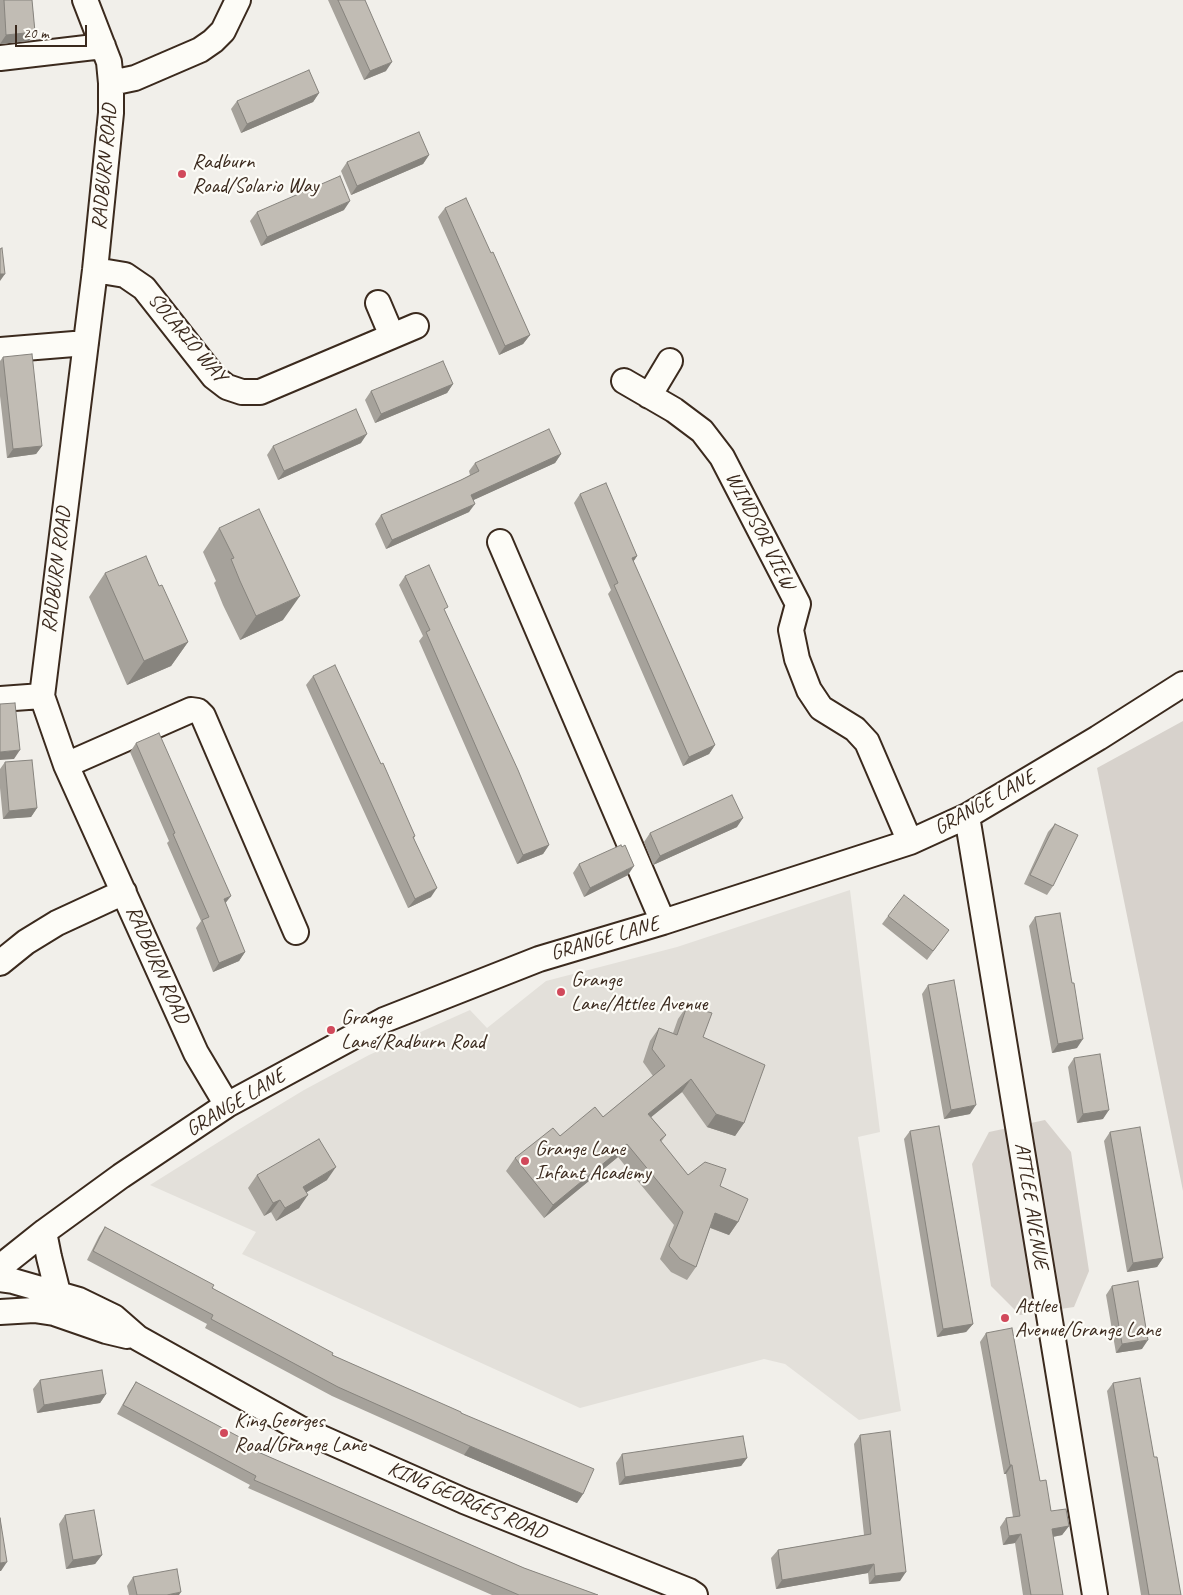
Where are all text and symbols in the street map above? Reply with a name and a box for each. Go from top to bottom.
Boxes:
scale bar [18,15,90,47]
text: 20 m [23,24,49,43]
street label: RADBURN ROAD [87,103,123,231]
place label: Radburn Road/Solario Way [192,149,318,199]
marker: Radburn Road/Solario Way [176,168,188,180]
street label: SOLARIO WAY [142,288,232,388]
street label: WINDSOR VIEW [720,468,800,594]
street label: RADBURN ROAD [37,506,77,634]
street label: GRANGE LANE [930,765,1040,841]
street label: RADBURN ROAD [120,902,194,1028]
street label: GRANGE LANE [548,911,662,967]
place label: Grange Lane/Attlee Avenue [571,967,707,1017]
marker: Grange Lane/Attlee Avenue [555,986,567,998]
place label: Grange Lane/Radburn Road [341,1005,485,1055]
marker: Grange Lane/Radburn Road [325,1024,337,1036]
street label: GRANGE LANE [182,1063,290,1143]
place label: Grange Lane Infant Academy [535,1136,651,1186]
street label: ATTLEE AVENUE [1009,1141,1053,1271]
marker: Grange Lane Infant Academy [519,1155,531,1167]
place label: Attlee Avenue/Grange Lane [1015,1293,1160,1343]
marker: Attlee Avenue/Grange Lane [999,1312,1011,1324]
place label: King Georges Road/Grange Lane [234,1408,366,1458]
marker: King Georges Road/Grange Lane [218,1427,230,1439]
street label: KING GEORGES ROAD [384,1456,550,1546]

